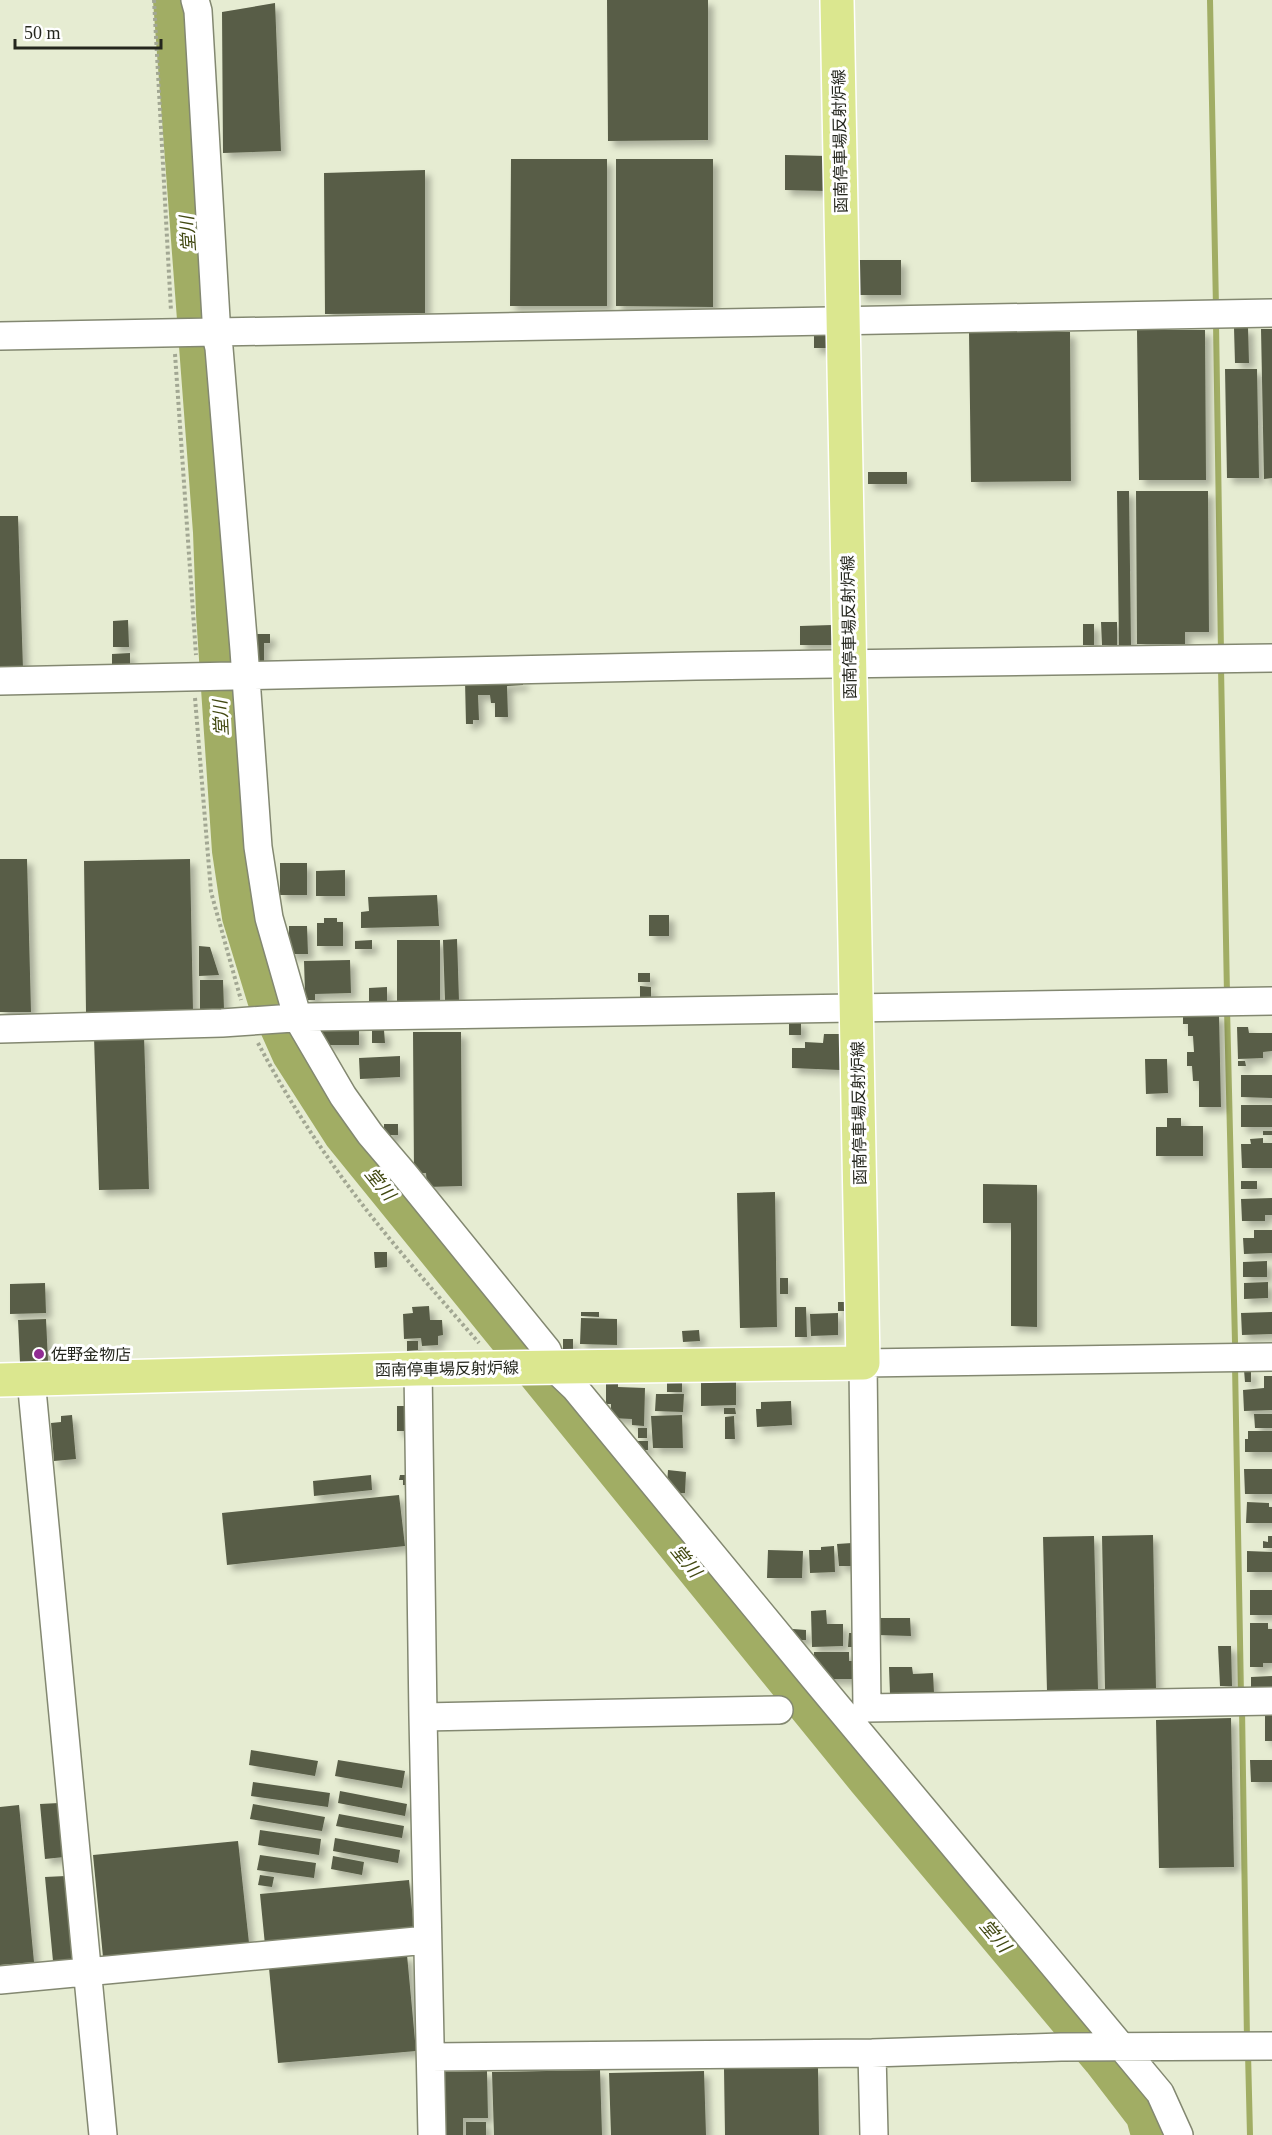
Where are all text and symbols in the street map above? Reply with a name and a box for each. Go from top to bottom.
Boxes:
scale bar [15,12,160,50]
text: 50 m [24,23,61,43]
street label: 函南停車場反射炉線 [830,69,850,213]
water label: 堂川 [177,213,199,253]
street label: 函南停車場反射炉線 [839,555,859,699]
water label: 堂川 [210,698,232,736]
street label: 函南停車場反射炉線 [849,1041,869,1185]
water label: 堂川 [361,1164,400,1206]
place label: 佐野金物店 [51,1346,131,1363]
marker: 佐野金物店 [32,1347,46,1361]
street label: 函南停車場反射炉線 [375,1359,519,1379]
water label: 堂川 [667,1541,706,1583]
water label: 堂川 [976,1916,1016,1958]

